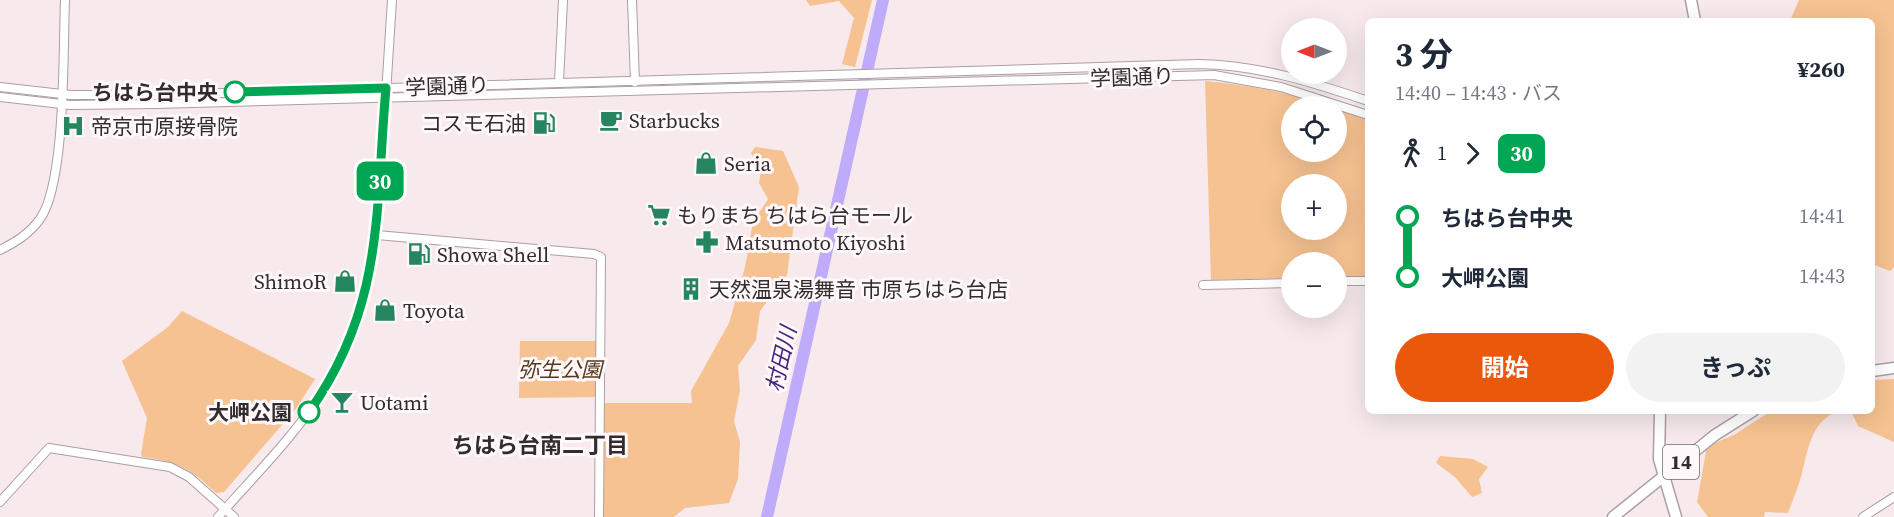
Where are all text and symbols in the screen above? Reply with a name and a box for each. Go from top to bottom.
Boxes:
north arrow [1281,18,1347,84]
map controls [1281,18,1347,318]
text: 3 分 [1395,32,1453,77]
text: ¥260 [1797,54,1845,84]
street label: 学園通り [1090,61,1174,93]
street label: 学園通り [405,70,489,102]
place label: ちはら台中央 [92,78,218,107]
text: 14:40 – 14:43 · バス [1395,79,1562,107]
marker: ちはら台中央 [224,81,246,103]
button: locate [1281,96,1347,162]
place label: Starbucks [629,106,720,135]
cafe icon: Starbucks [598,107,624,133]
place label: コスモ石油 [421,109,526,138]
fuel station icon: コスモ石油 [531,110,557,136]
place label: 帝京市原接骨院 [91,112,238,141]
hospital icon: 帝京市原接骨院 [60,113,86,139]
icon: walk [1395,137,1428,170]
icon: forward [1456,137,1489,170]
text: 1 [1437,139,1447,167]
text: 30 [1510,139,1533,168]
place label: Seria [724,149,772,178]
shop icon: Seria [693,150,719,176]
line badge: 30 [353,162,407,201]
text: 30 [369,167,391,196]
button: + [1281,174,1347,240]
place label: もりまち ちはら台モール [677,201,913,230]
supermarket icon: もりまち ちはら台モール [646,202,672,228]
text: 14:41 [1799,202,1845,230]
text: ちはら台中央 [1441,203,1573,233]
place label: Matsumoto Kiyoshi [725,228,905,257]
pharmacy icon: Matsumoto Kiyoshi [694,229,720,255]
place label: Showa Shell [437,240,549,269]
fuel station icon: Showa Shell [406,241,432,267]
button: − [1281,252,1347,318]
text: 14:43 [1799,262,1845,290]
text: 大岬公園 [1441,263,1529,293]
place label: ShimoR [254,267,327,296]
shop icon: ShimoR [332,268,358,294]
place label: 天然温泉湯舞音 市原ちはら台店 [709,275,1008,304]
building icon: 天然温泉湯舞音 市原ちはら台店 [678,276,704,302]
place label: Toyota [403,296,465,325]
shop icon: Toyota [372,297,398,323]
water label: 村田川 [759,322,803,395]
button: 開始 [1395,333,1614,402]
button: きっぷ [1626,333,1845,402]
park label: 弥生公園 [518,355,605,384]
place label: Uotami [360,388,429,417]
bar icon: Uotami [329,389,355,415]
place label: 大岬公園 [208,398,292,427]
marker: 大岬公園 [298,401,320,423]
district label: ちはら台南二丁目 [452,430,628,460]
road number: 14 [1663,445,1699,479]

